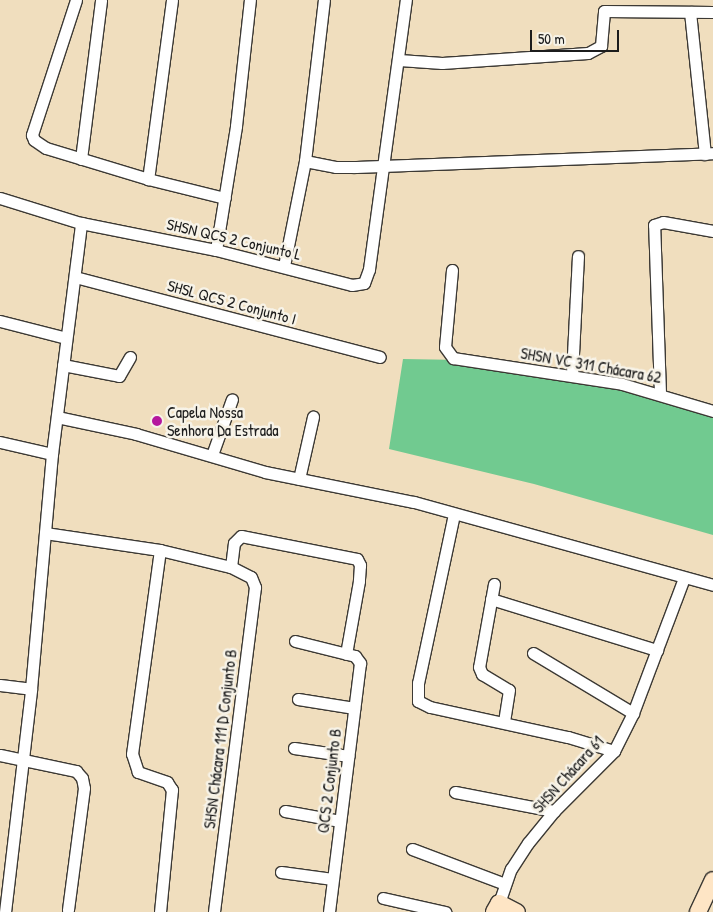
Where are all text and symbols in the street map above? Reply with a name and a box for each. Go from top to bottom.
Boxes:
scale bar [533,20,622,52]
text: 50 m [538,28,565,49]
street label: SHSN QCS 2 Conjunto L [165,214,303,264]
street label: SHSL QCS 2 Conjunto I [166,276,298,328]
street label: SHSN VC 311 Chácara 62 [519,343,663,387]
place label: Capela Nossa Senhora Da Estrada [167,402,278,440]
marker: Capela Nossa Senhora Da Estrada [151,415,163,427]
street label: SHSN Chácara 111 D Conjunto B [199,648,241,830]
street label: QCS 2 Conjunto B [313,728,345,834]
street label: SHSN Chácara 61 [528,732,608,816]

